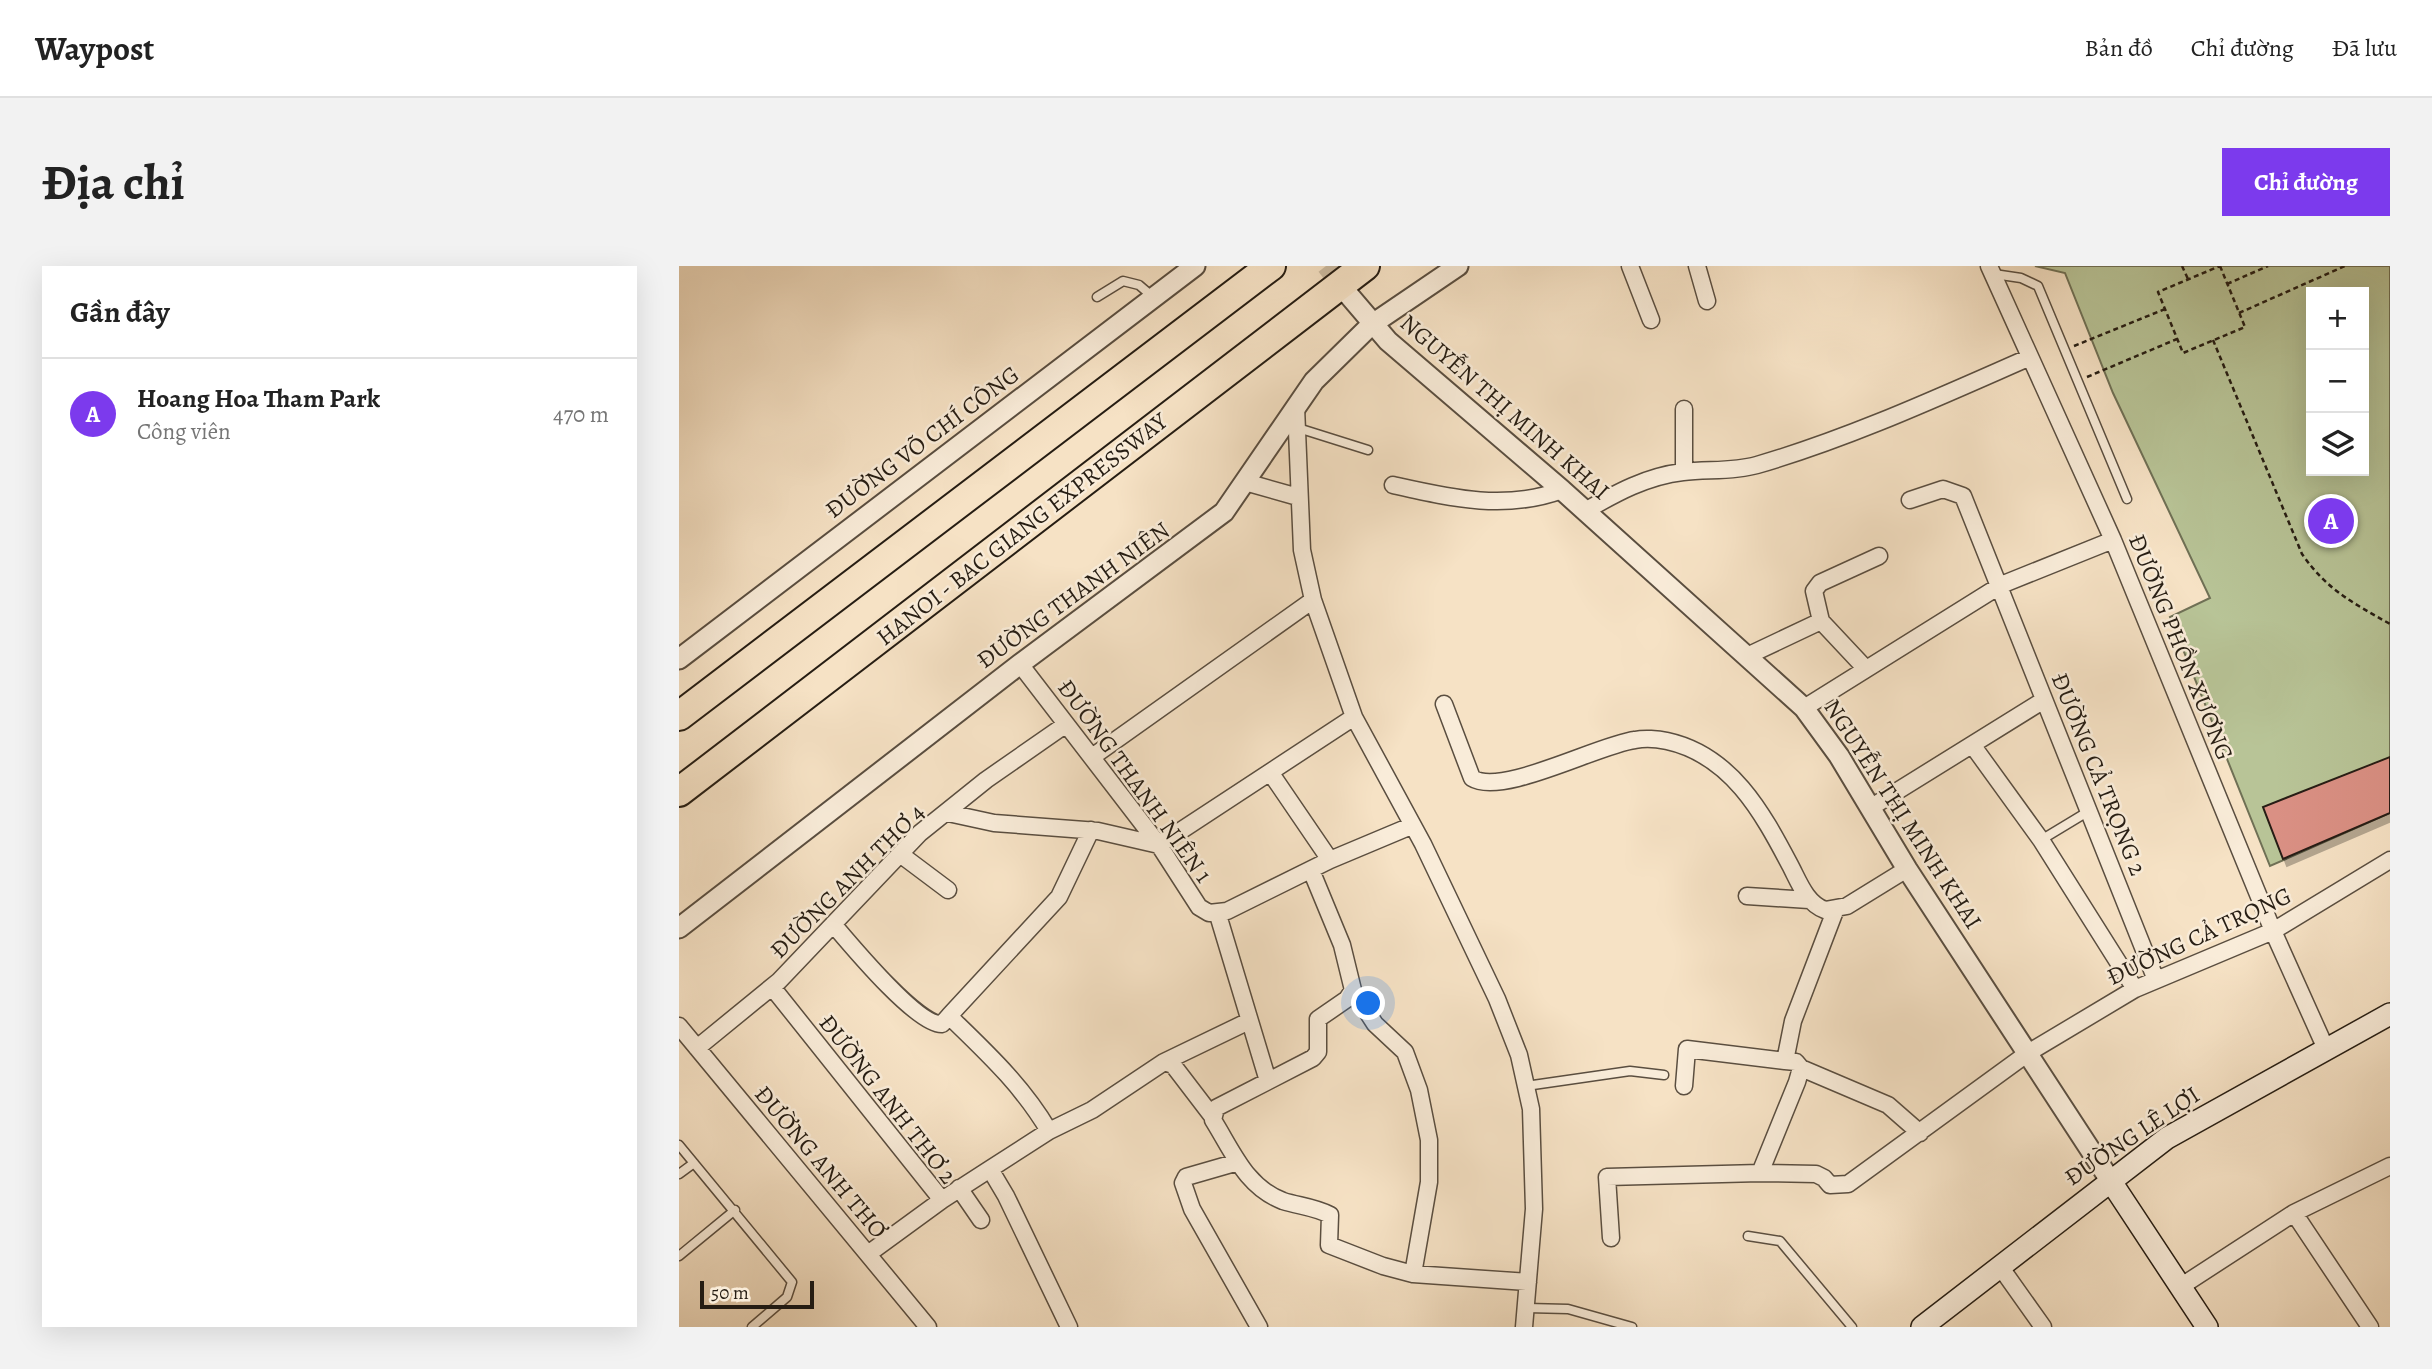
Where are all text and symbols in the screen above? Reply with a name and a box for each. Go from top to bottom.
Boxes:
text: Waypost [35,26,154,71]
text: Bản đồ [2085,32,2153,64]
text: Chỉ đường [2191,32,2294,64]
text: Đã lưu [2332,32,2397,64]
button: Chỉ đường [2222,148,2390,216]
text: Địa chỉ [42,149,185,216]
map controls [2306,287,2369,476]
button: + [2306,287,2369,350]
text: Gần đây [70,292,170,332]
street label: NGUYỄN THỊ MINH KHAI [1393,307,1617,507]
button: − [2306,350,2369,413]
street label: ĐƯỜNG VÕ CHÍ CÔNG [819,359,1025,525]
text: Hoang Hoa Tham Park [137,381,380,416]
text: A [86,399,100,430]
text: 470 m [553,399,609,430]
street label: HANOI - BAC GIANG EXPRESSWAY [870,405,1175,653]
button: layers [2306,413,2369,476]
text: Công viên [137,416,231,447]
pin: A [2308,495,2354,547]
street label: ĐƯỜNG THANH NIÊN [970,514,1176,676]
street label: ĐƯỜNG PHỒN XƯƠNG [2121,529,2241,765]
street label: ĐƯỜNG CẢ TRỌNG 2 [2044,668,2154,880]
street label: ĐƯỜNG THANH NIÊN 1 [1050,673,1220,889]
street label: NGUYỄN THỊ MINH KHAI [1817,693,1989,935]
street label: ĐƯỜNG ANH THƠ 4 [763,797,931,965]
street label: ĐƯỜNG CẢ TRỌNG [2102,879,2296,993]
your location [1351,986,1385,1020]
street label: ĐƯỜNG ANH THƠ 2 [813,1009,963,1189]
street label: ĐƯỜNG LÊ LỢI [2058,1079,2206,1193]
street label: ĐƯỜNG ANH THƠ [749,1080,893,1244]
scale bar [700,1278,814,1310]
text: 50 m [711,1280,749,1306]

